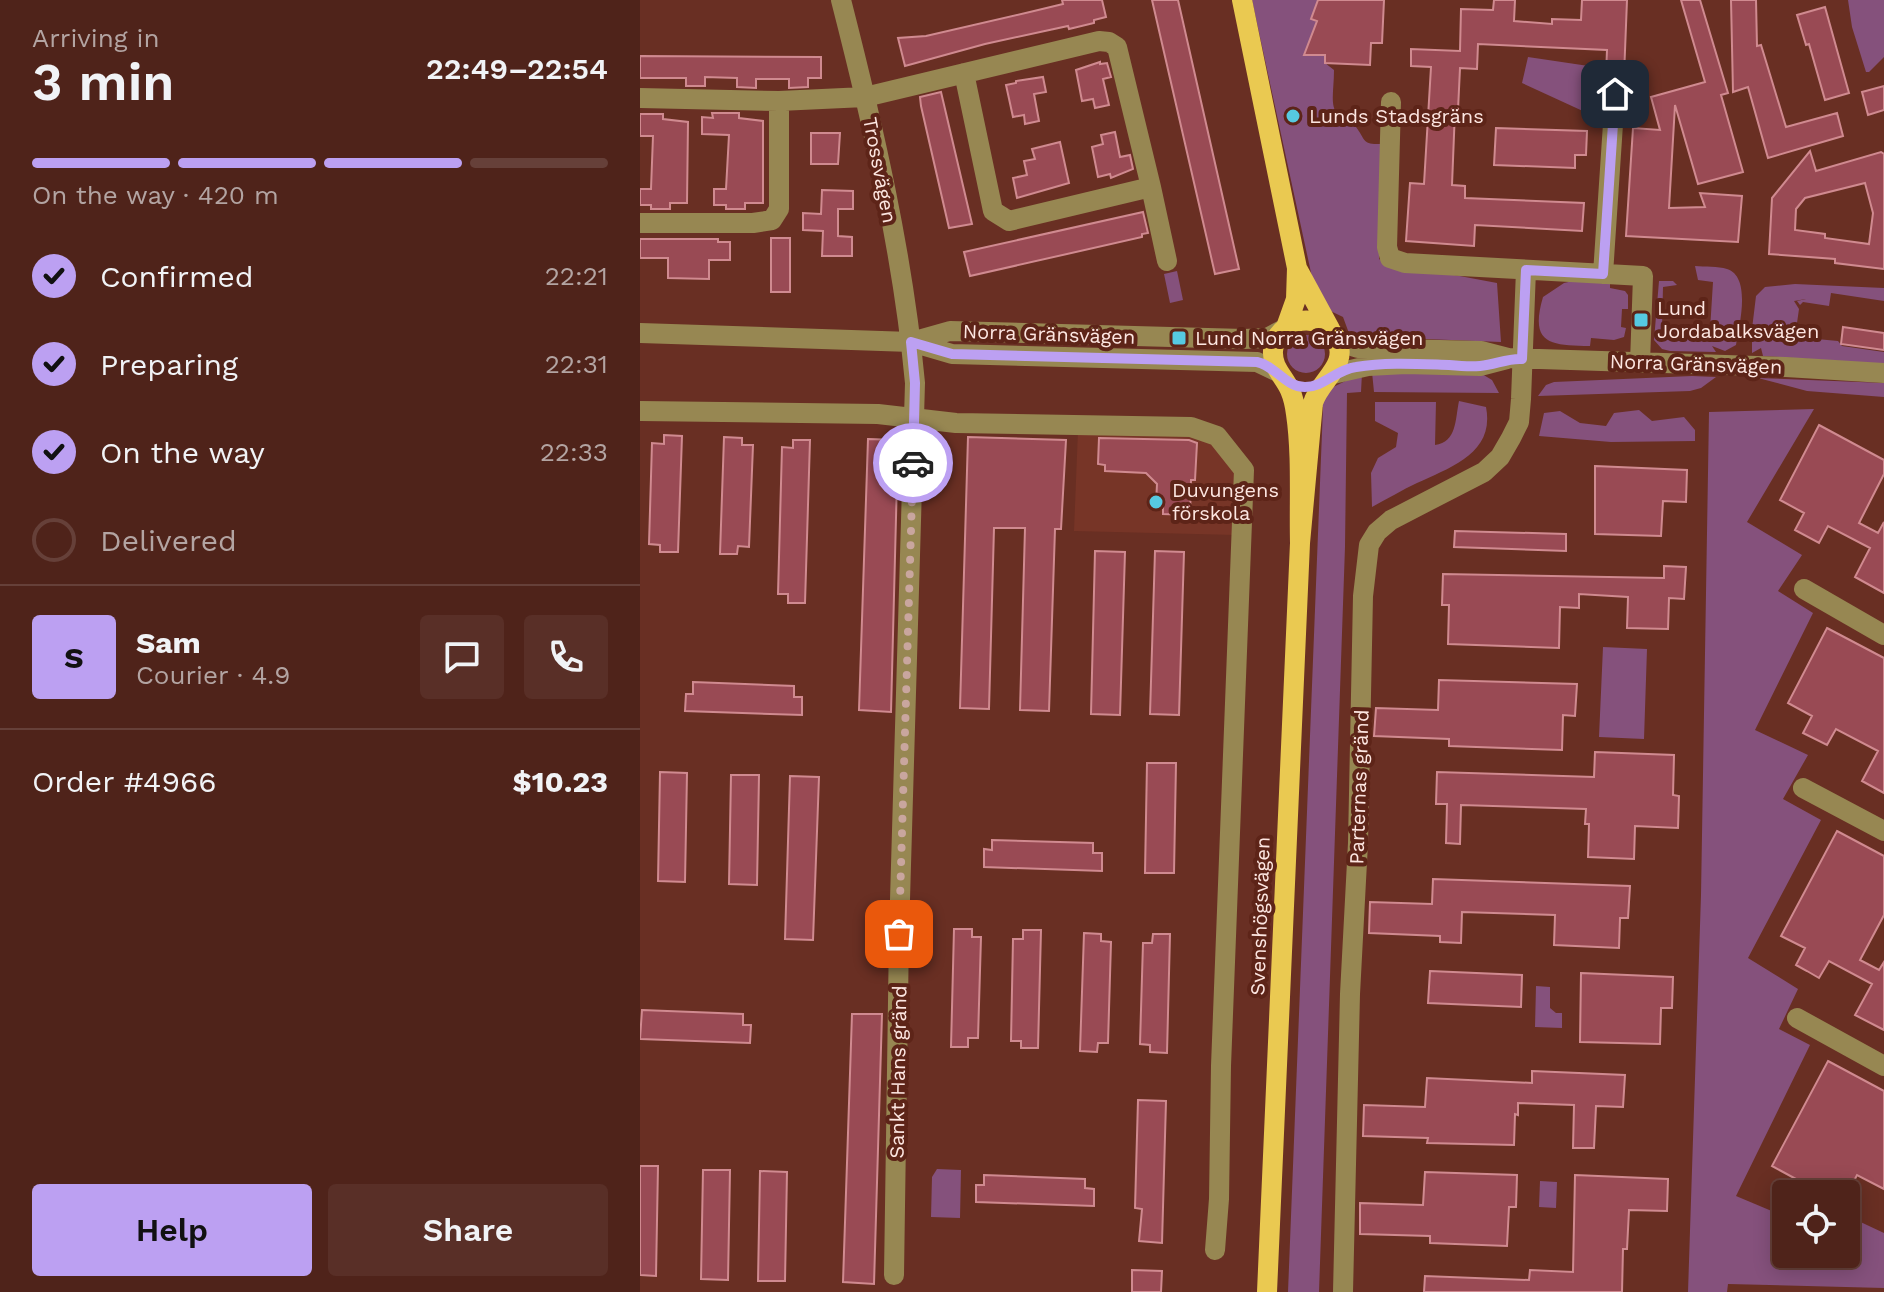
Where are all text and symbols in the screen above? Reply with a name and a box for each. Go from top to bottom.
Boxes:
text: Arriving in [32,23,160,53]
text: 22:49–22:54 [426,51,608,86]
text: 3 min [32,52,175,113]
pin [1581,60,1649,128]
icon: home [1593,72,1637,116]
place label: Lunds Stadsgräns [1309,104,1484,128]
marker: Lunds Stadsgräns [1284,107,1302,125]
street label: Trossvägen [858,115,902,225]
text: On the way · 420 m [32,180,279,210]
icon: check [32,254,76,298]
text: Confirmed [100,259,254,294]
text: 22:21 [545,261,608,291]
place label: Lund Jordabalksvägen [1657,296,1819,343]
marker: Lund Jordabalksvägen [1632,311,1650,329]
street label: Norra Gränsvägen [962,319,1136,349]
place label: Lund Norra Gränsvägen [1195,326,1423,350]
marker: Lund Norra Gränsvägen [1170,329,1188,347]
icon: check [32,342,76,386]
text: Preparing [100,347,238,382]
text: 22:31 [545,349,608,379]
street label: Norra Gränsvägen [1609,349,1783,379]
courier [873,423,953,503]
icon: check [32,430,76,474]
text: On the way [100,435,265,470]
text: 22:33 [540,437,608,467]
icon: car [891,441,935,485]
place label: Duvungens förskola [1172,478,1279,525]
marker: Duvungens förskola [1147,493,1165,511]
text: Delivered [100,523,237,558]
button: chat [420,615,504,699]
button: phone [524,615,608,699]
text: Sam [136,625,201,660]
text: S [64,640,84,675]
text: Courier · 4.9 [136,660,290,690]
street label: Parternas gränd [1344,709,1374,865]
text: Order #4966 [32,764,216,799]
text: $10.23 [512,764,608,799]
street label: Svenshögsvägen [1245,836,1275,996]
pin [865,900,933,968]
icon: bag [877,912,921,956]
street label: Sankt Hans gränd [884,985,912,1159]
map controls [1772,1180,1860,1268]
button: locate [1772,1180,1860,1268]
button: Help [32,1184,312,1276]
button: Share [328,1184,608,1276]

